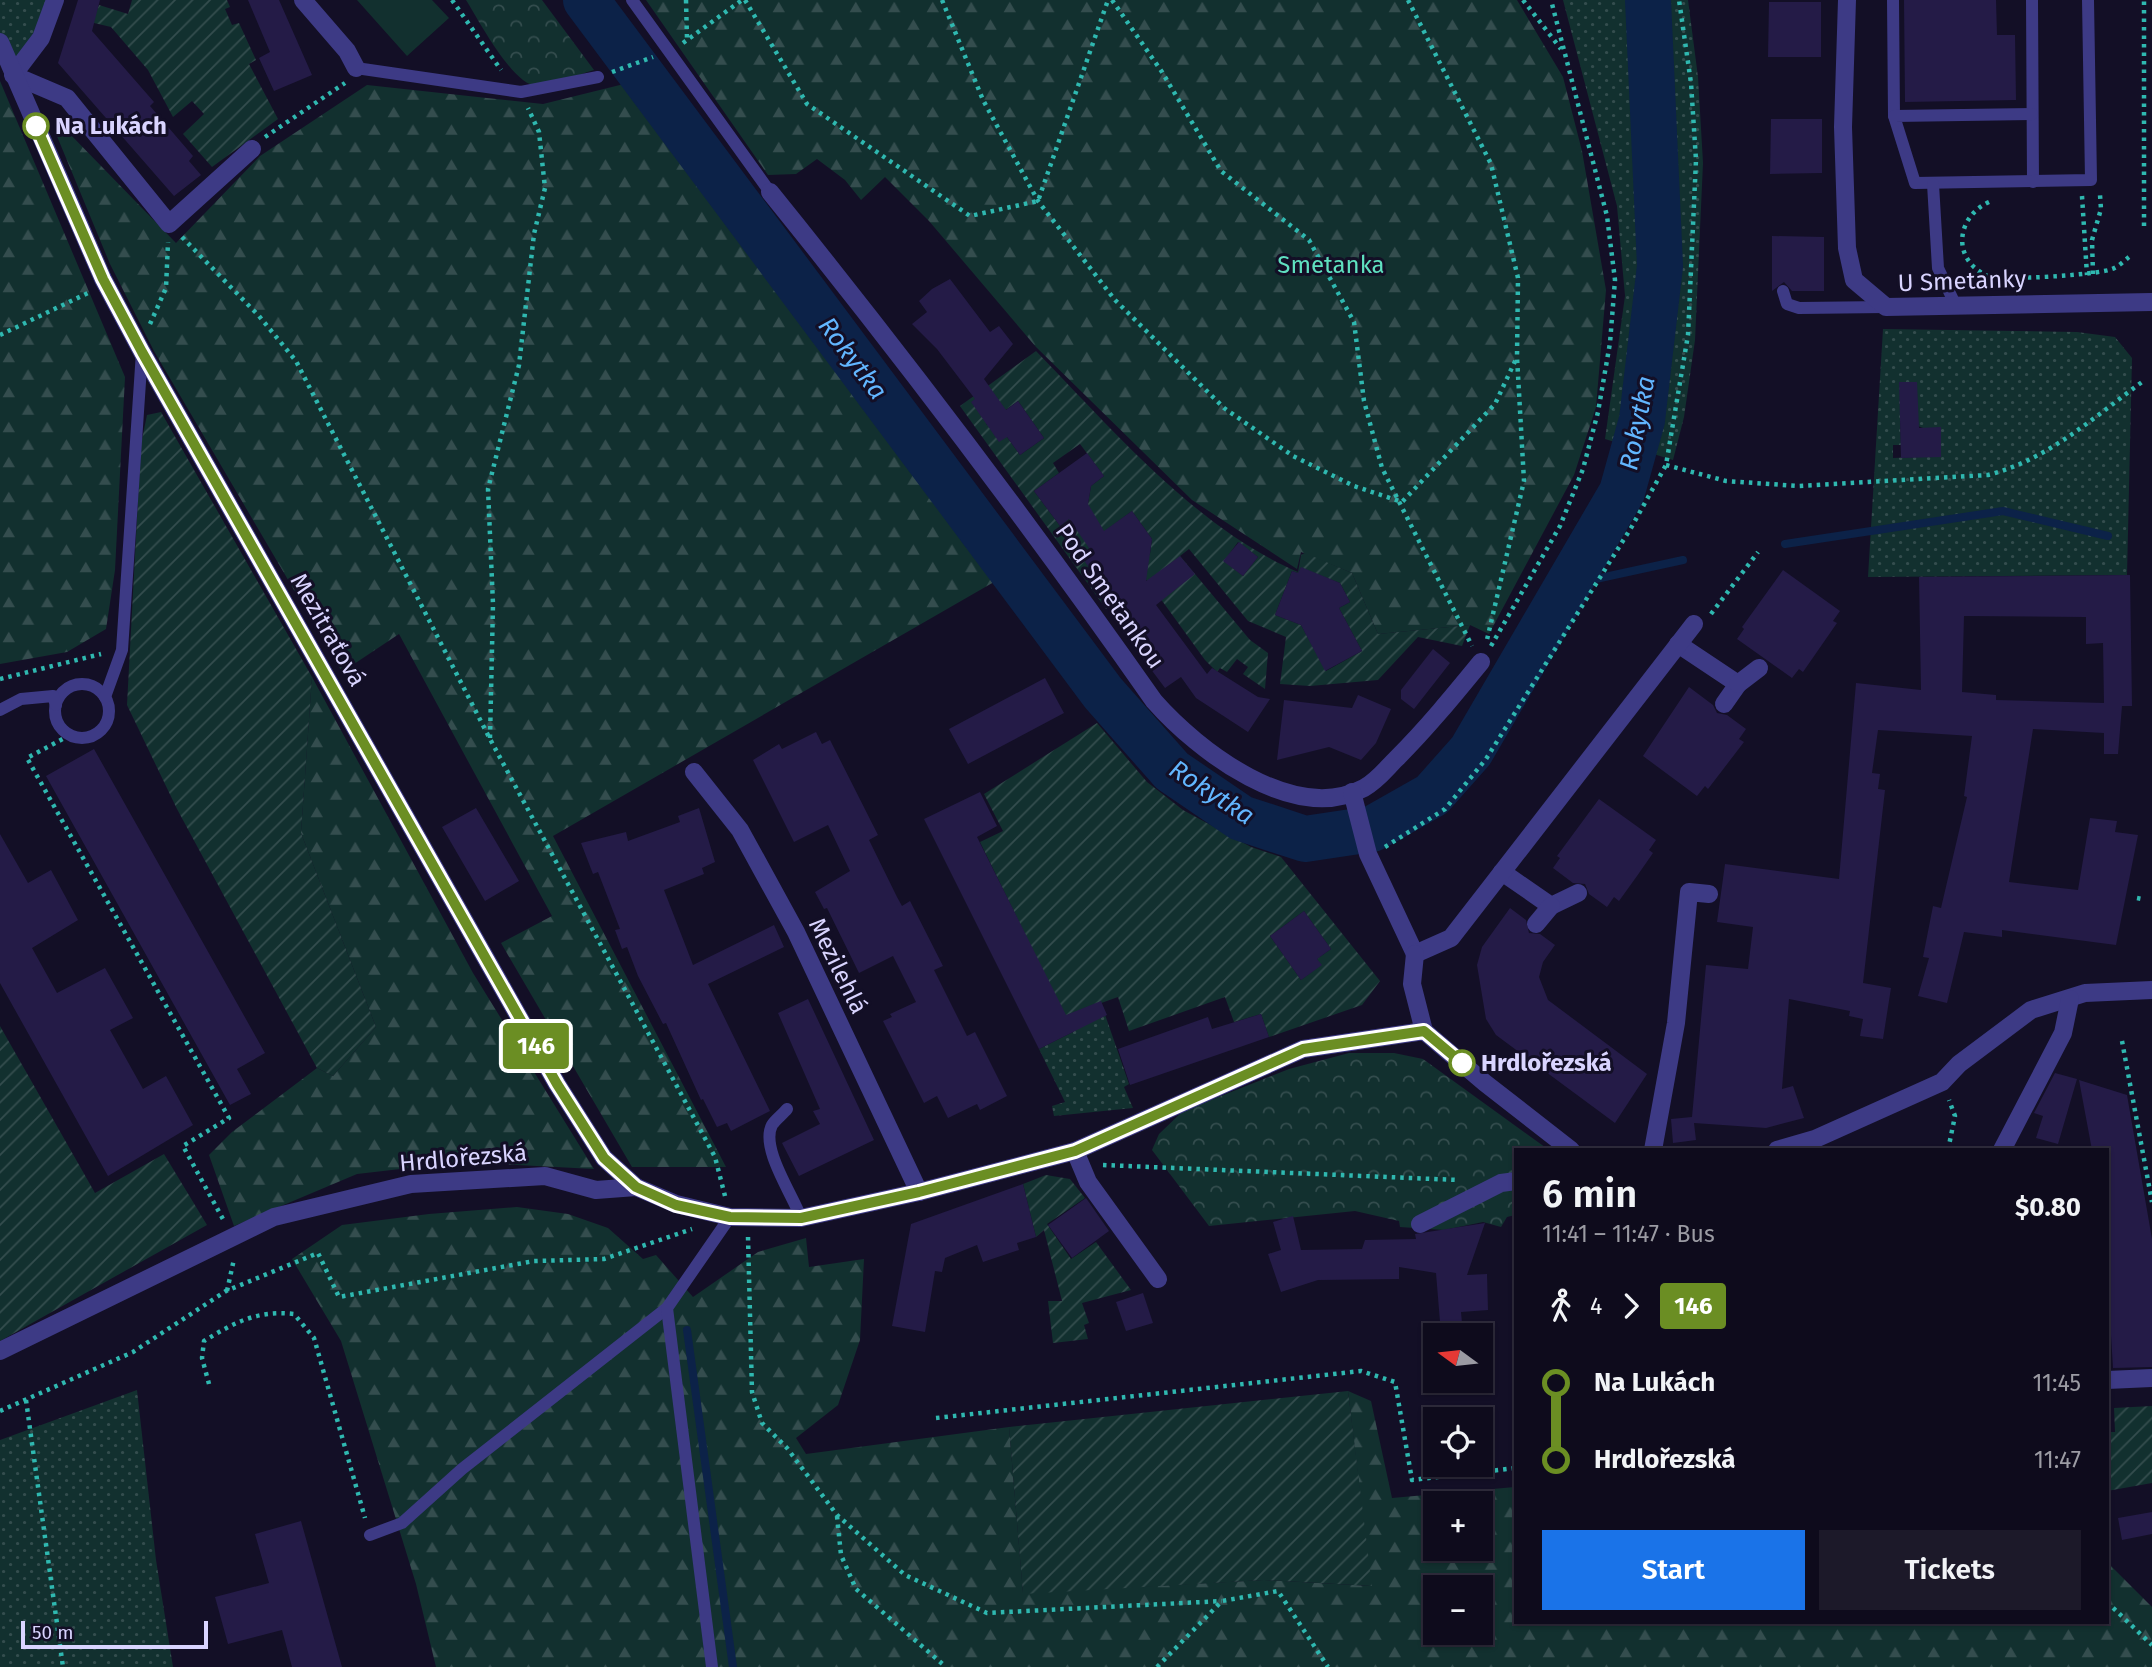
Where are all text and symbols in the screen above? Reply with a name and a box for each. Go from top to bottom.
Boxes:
place label: Na Lukách [55,112,167,140]
marker: Na Lukách [23,113,49,139]
park label: Smetanka [1277,251,1385,279]
street label: U Smetanky [1897,265,2027,297]
water label: Rokytka [812,311,894,406]
water label: Rokytka [1613,373,1662,473]
street label: Pod Smetankou [1050,518,1170,674]
street label: Mezitraťová [284,569,372,691]
water label: Rokytka [1163,753,1260,831]
street label: Mezilehlá [803,914,873,1018]
line badge: 146 [496,1023,576,1069]
text: 146 [517,1032,555,1060]
place label: Hrdlořezská [1481,1049,1612,1077]
marker: Hrdlořezská [1449,1050,1475,1076]
street label: Hrdlořezská [398,1138,528,1178]
text: 6 min [1542,1171,1637,1217]
text: $0.80 [2015,1192,2081,1223]
text: 11:41 – 11:47 · Bus [1542,1220,1715,1248]
icon: walk [1542,1287,1580,1325]
icon: forward [1612,1287,1650,1325]
text: 4 [1590,1292,1602,1320]
text: 146 [1674,1292,1712,1320]
north arrow [1423,1323,1493,1393]
map controls [1423,1323,1493,1645]
text: Na Lukách [1594,1367,1715,1398]
text: 11:45 [2032,1369,2081,1397]
button: locate [1423,1407,1493,1477]
text: Hrdlořezská [1594,1444,1736,1475]
text: 11:47 [2034,1446,2081,1474]
button: + [1423,1491,1493,1561]
button: Start [1542,1530,1805,1610]
button: Tickets [1819,1530,2081,1610]
button: − [1423,1575,1493,1645]
scale bar [21,1618,208,1650]
text: 50 m [32,1621,73,1644]

